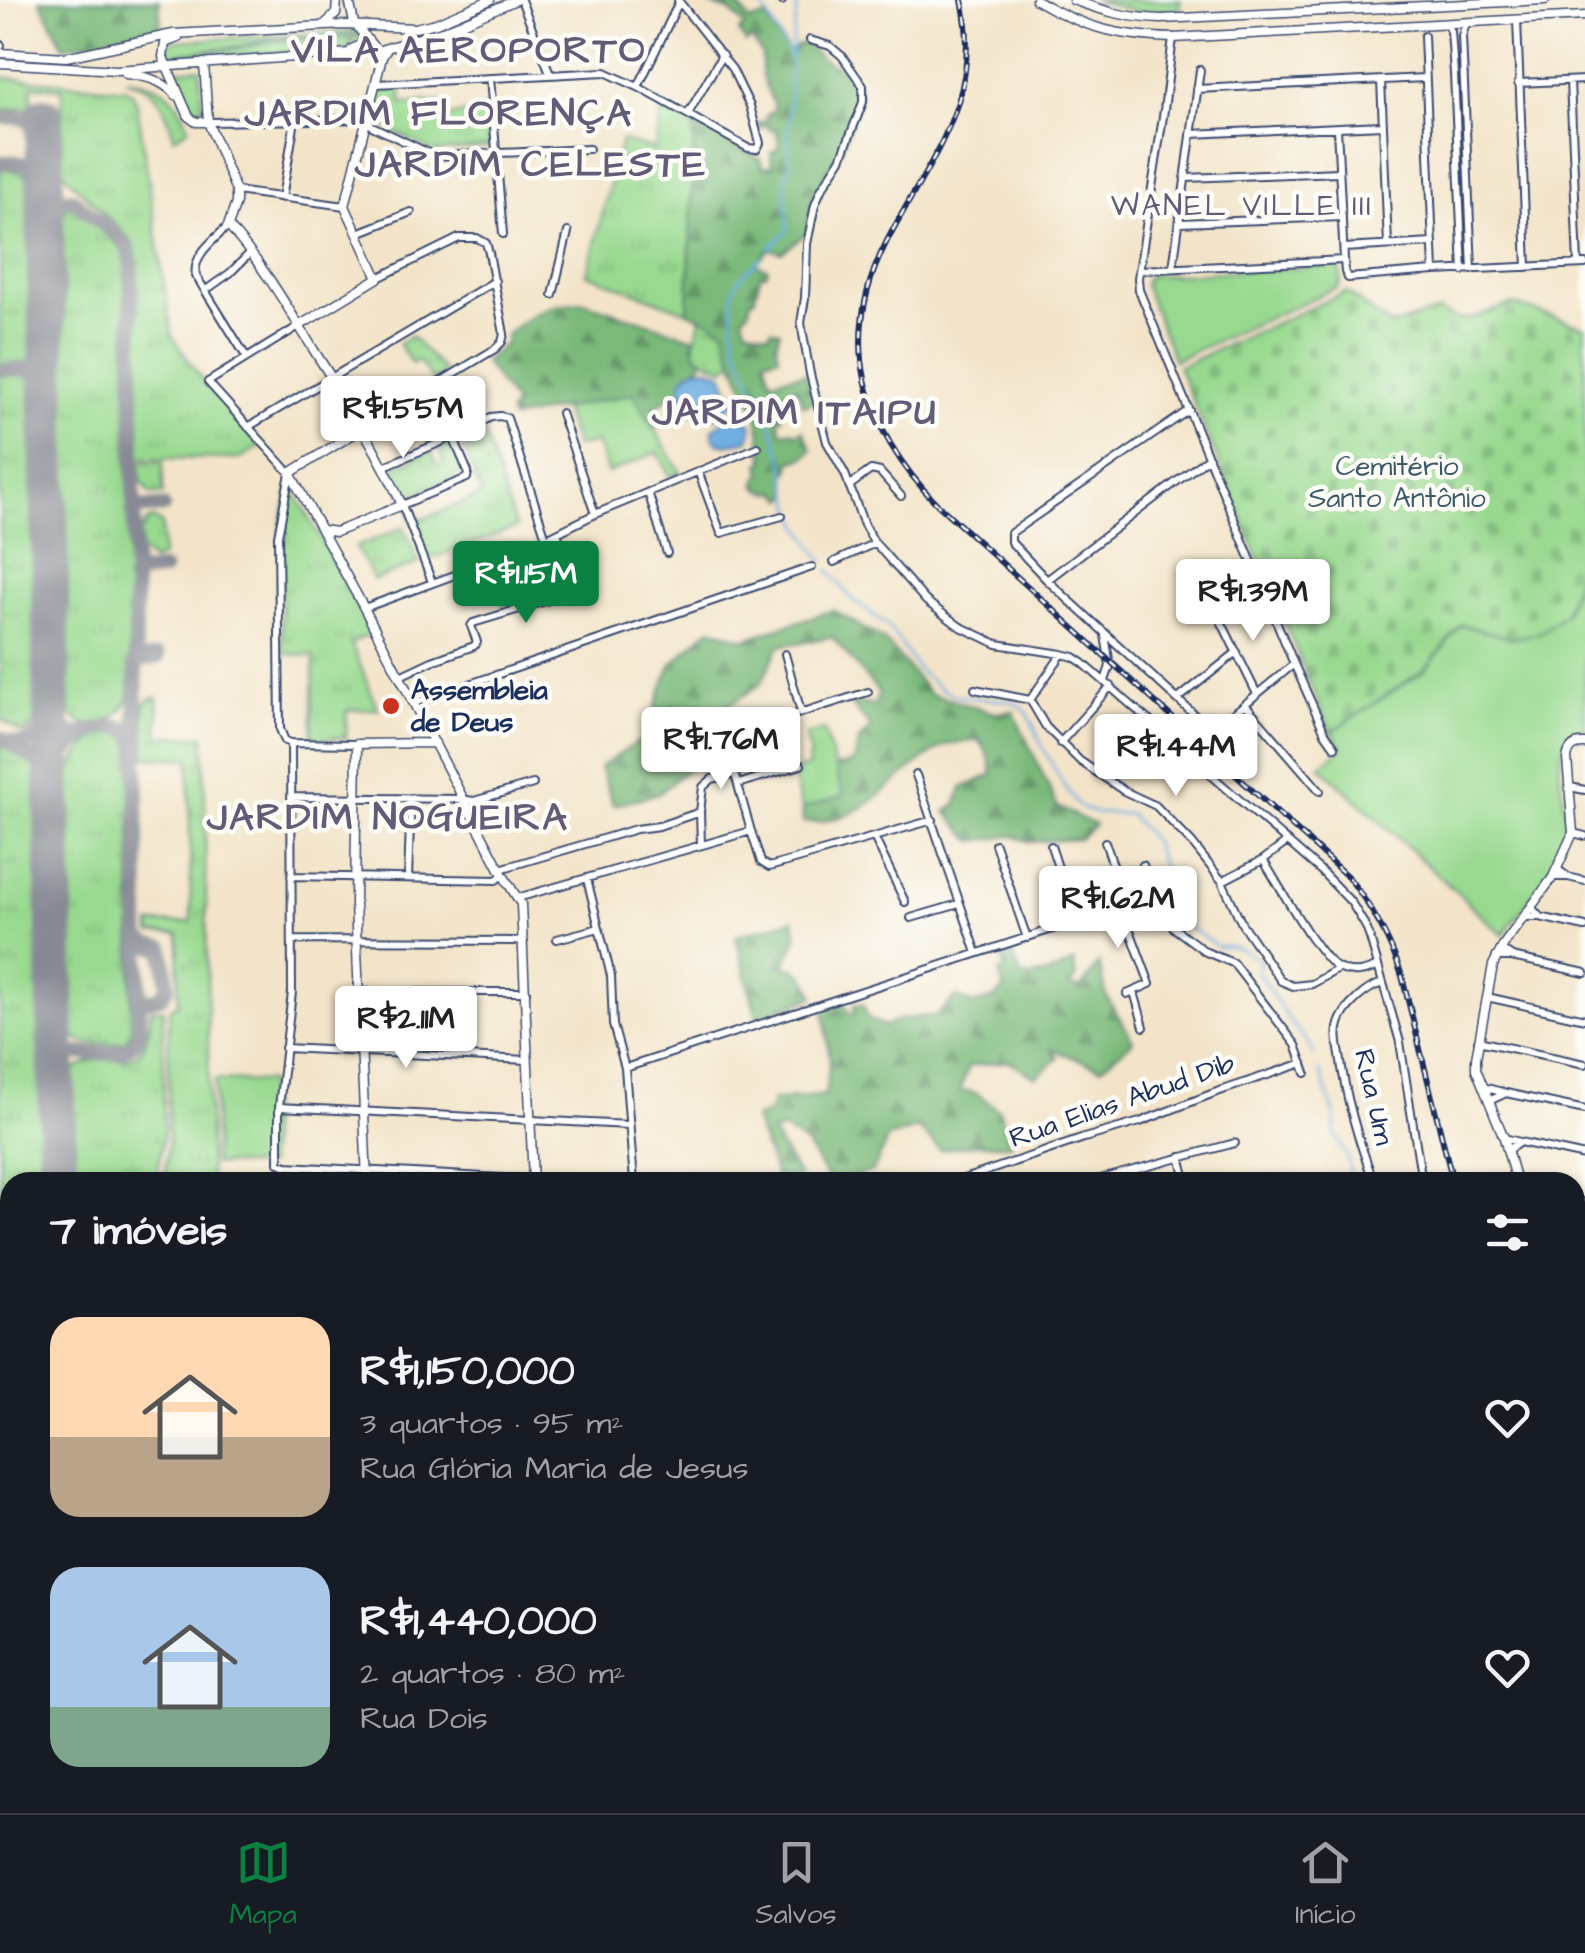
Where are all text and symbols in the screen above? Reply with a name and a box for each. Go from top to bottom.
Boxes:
district label: VILA AEROPORTO [290,25,647,77]
district label: JARDIM FLORENÇA [244,88,633,140]
district label: JARDIM CELESTE [354,139,707,191]
district label: WANEL VILLE III [1111,185,1373,227]
pin: R$1.55M [311,376,495,461]
text: R$1.55M [343,386,464,431]
district label: JARDIM ITAIPU [651,387,938,439]
park label: Cemitério Santo Antônio [1308,447,1486,518]
pin: R$1.15M [434,541,618,626]
text: R$1.15M [475,551,577,596]
pin: R$1.39M [1161,559,1345,644]
text: R$1.39M [1198,569,1308,614]
place label: Assembleia de Deus [410,671,549,742]
marker: Assembleia de Deus [380,695,402,717]
pin: R$1.76M [629,707,813,792]
pin: R$1.44M [1084,714,1268,799]
text: R$1.76M [663,717,779,762]
text: R$1.44M [1116,724,1236,769]
district label: JARDIM NOGUEIRA [206,792,569,844]
pin: R$1.62M [1026,866,1210,951]
text: R$1.62M [1061,876,1175,921]
pin: R$2.11M [314,986,498,1071]
text: R$2.11M [357,996,455,1041]
street label: Rua Elias Abud Dib [1004,1044,1240,1158]
street label: Rua Um [1344,1045,1404,1149]
text: 7 imóveis [50,1203,227,1261]
icon: filters [1480,1205,1535,1260]
text: R$1,150,000 [360,1343,575,1401]
icon: home [130,1357,250,1477]
icon: heart [1480,1390,1535,1445]
text: 3 quartos · 95 m² [360,1401,623,1446]
text: Rua Glória Maria de Jesus [360,1446,748,1491]
text: R$1,440,000 [360,1593,597,1651]
icon: home [130,1607,250,1727]
icon: heart [1480,1640,1535,1695]
text: 2 quartos · 80 m² [360,1651,626,1696]
text: Rua Dois [360,1696,488,1741]
tab: Mapa [229,1835,297,1934]
tab: Salvos [756,1835,837,1934]
tab: Início [1295,1835,1356,1934]

